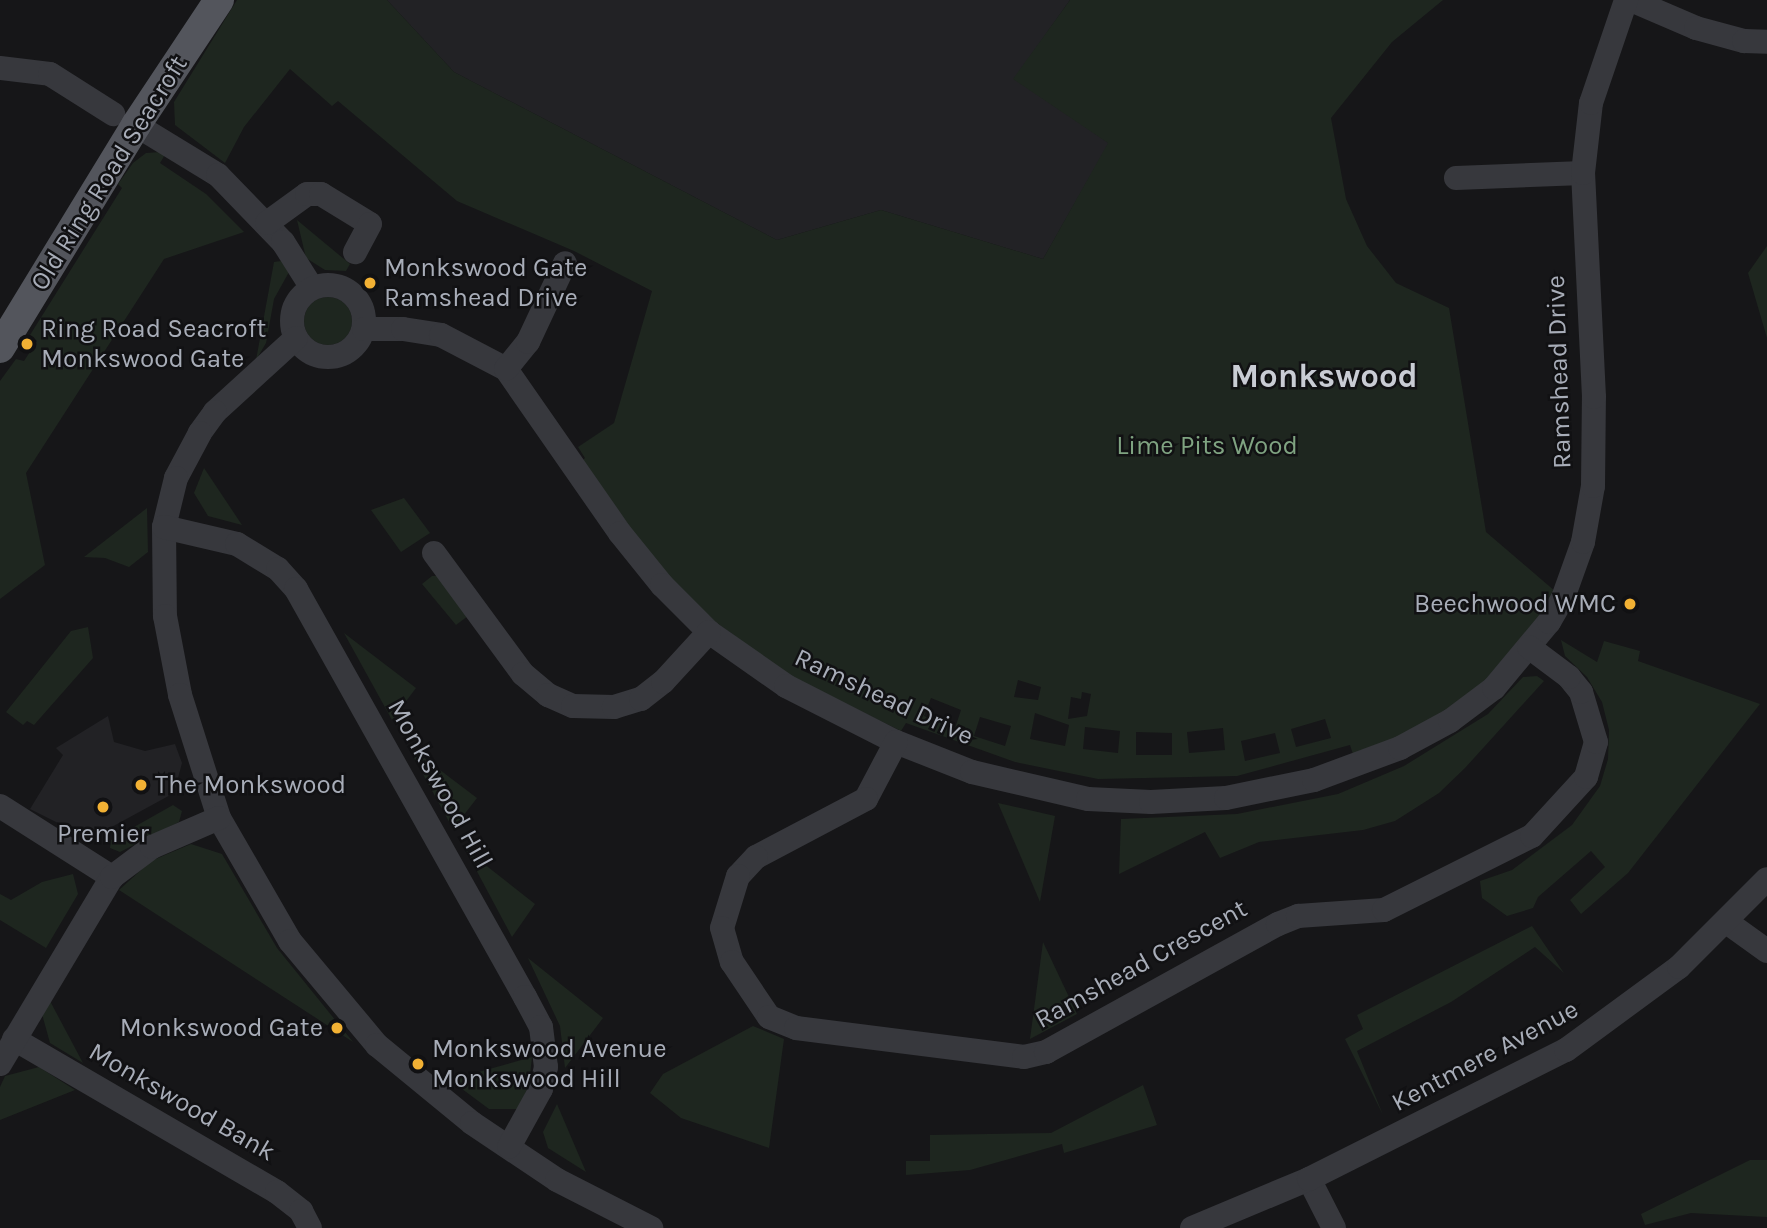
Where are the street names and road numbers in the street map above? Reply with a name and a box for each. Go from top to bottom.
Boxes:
street label: Old Ring Road Seacroft [24,50,194,296]
street label: Ramshead Drive [1540,275,1578,469]
street label: Ramshead Drive [790,642,978,752]
street label: Monkswood Hill [381,694,499,874]
street label: Ramshead Crescent [1029,893,1253,1035]
street label: Kentmere Avenue [1386,994,1584,1118]
street label: Monkswood Bank [83,1036,281,1168]

